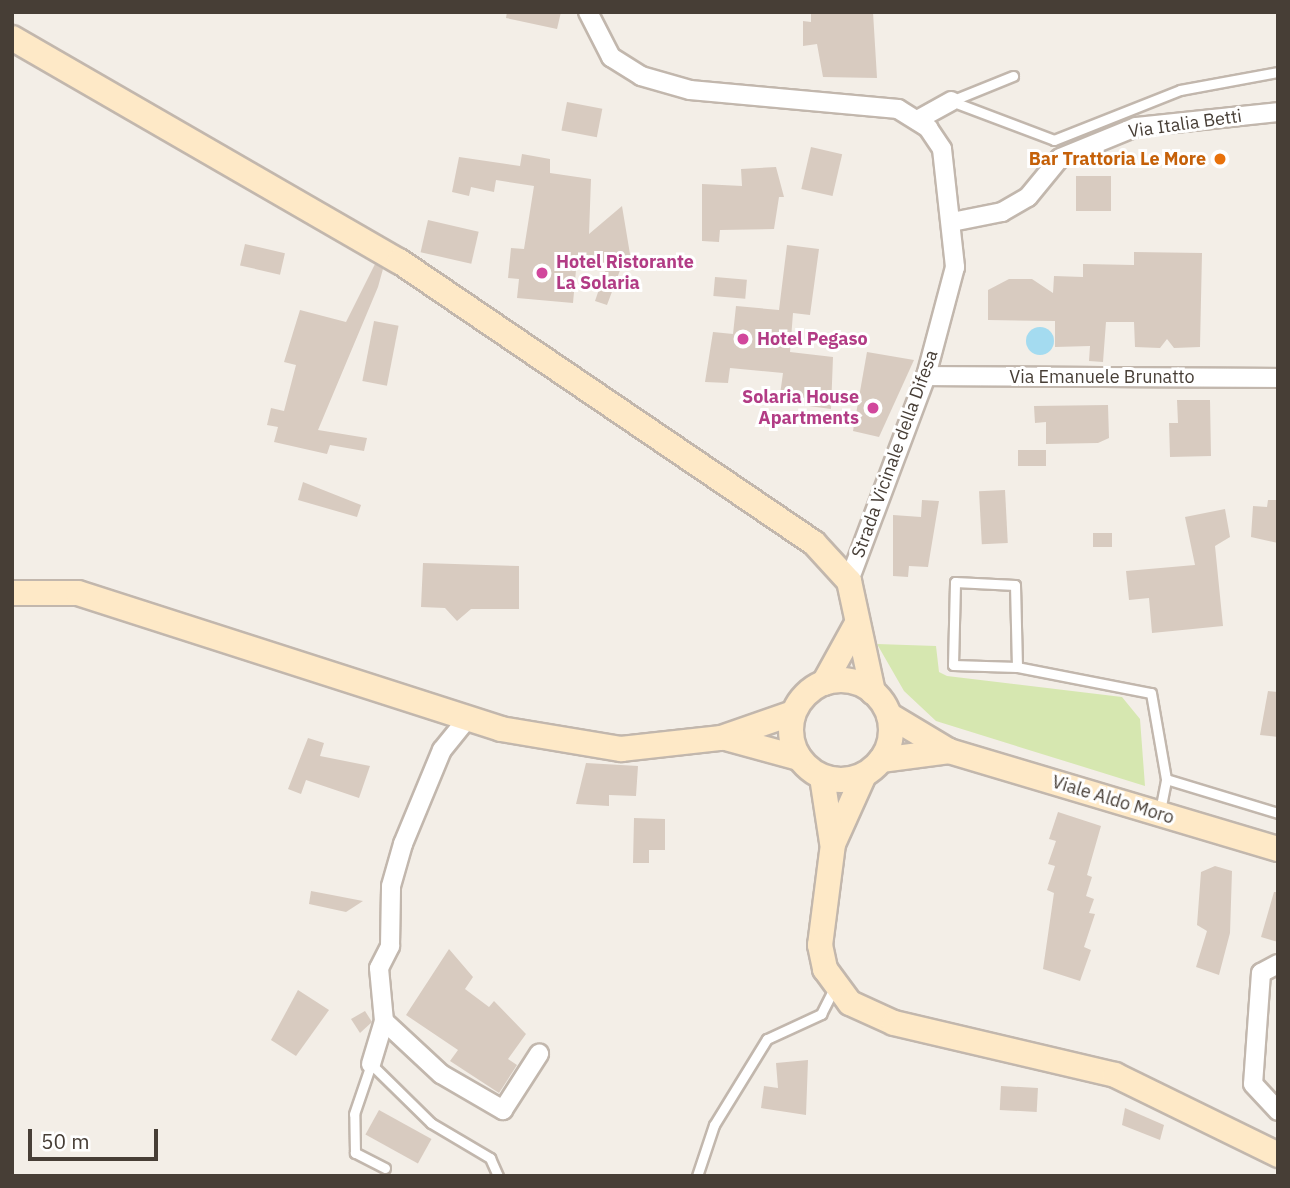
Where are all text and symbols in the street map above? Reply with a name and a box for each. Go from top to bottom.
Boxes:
street label: Via Italia Betti [1127,105,1243,143]
place label: Bar Trattoria Le More [1029,148,1206,170]
marker: Bar Trattoria Le More [1212,151,1228,167]
place label: Hotel Ristorante La Solaria [556,252,694,294]
marker: Hotel Ristorante La Solaria [534,265,550,281]
place label: Hotel Pegaso [757,328,868,350]
marker: Hotel Pegaso [735,331,751,347]
street label: Strada Vicinale della Difesa [847,347,943,561]
street label: Via Emanuele Brunatto [1009,366,1195,388]
place label: Solaria House Apartments [742,387,859,430]
marker: Solaria House Apartments [865,400,881,416]
street label: Viale Aldo Moro [1049,771,1177,829]
scale bar [32,1114,161,1158]
text: 50 m [41,1127,90,1155]

